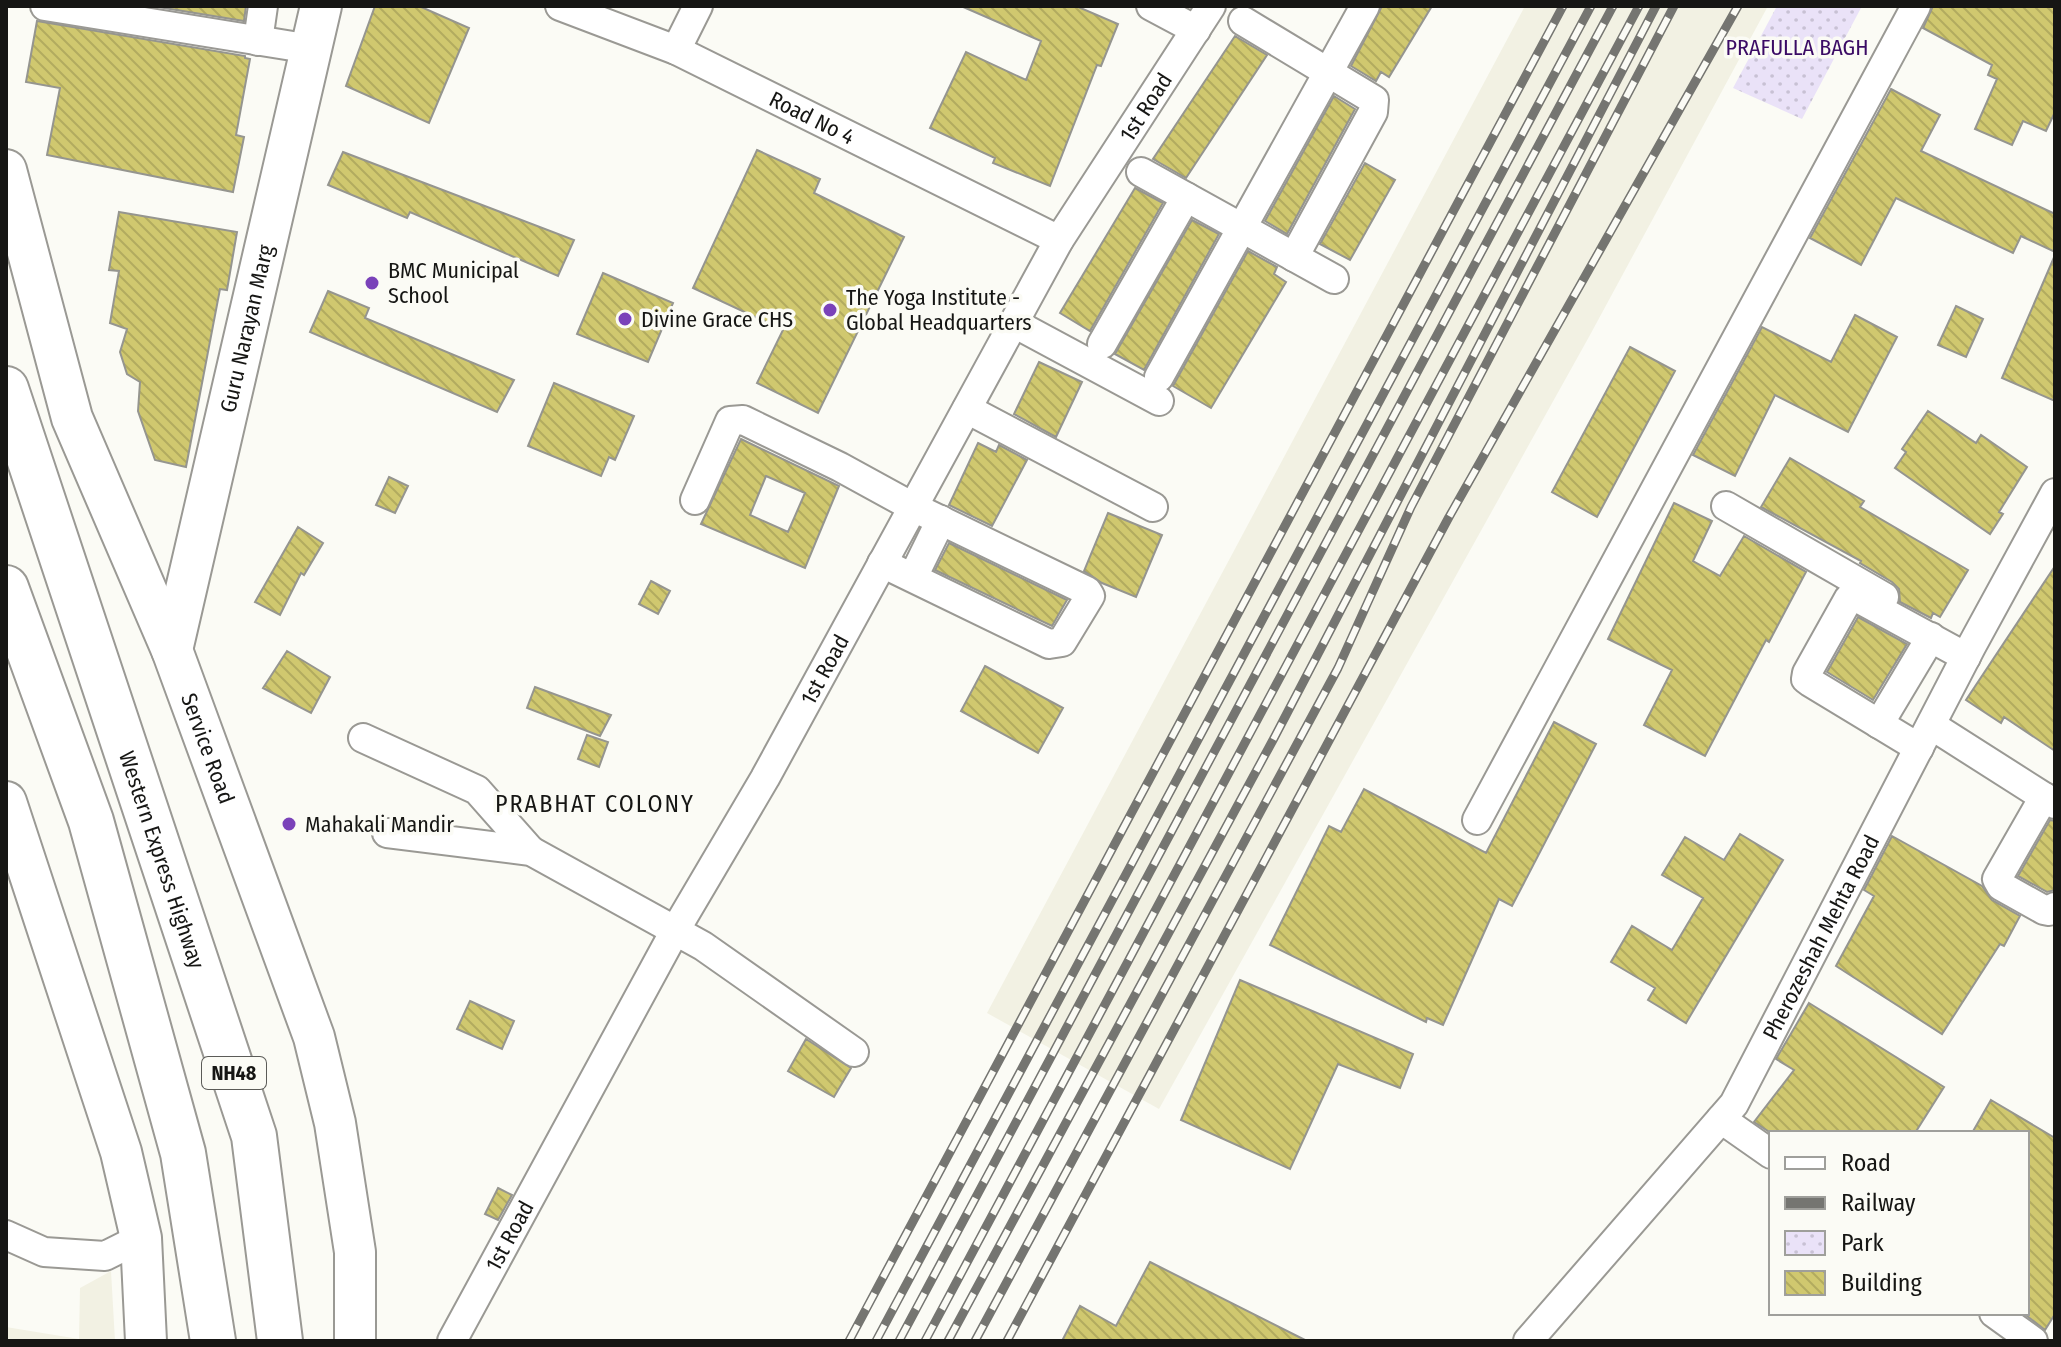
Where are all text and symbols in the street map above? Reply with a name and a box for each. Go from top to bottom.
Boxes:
park label: PRAFULLA BAGH [1725,34,1869,61]
street label: 1st Road [1114,68,1178,146]
street label: Road No 4 [765,86,859,151]
street label: Guru Narayan Marg [214,241,279,415]
place label: BMC Municipal School [388,257,519,309]
marker: BMC Municipal School [363,274,381,292]
place label: The Yoga Institute - Global Headquarters [846,284,1032,336]
marker: The Yoga Institute - Global Headquarters [821,301,839,319]
place label: Divine Grace CHS [641,306,793,333]
marker: Divine Grace CHS [616,310,634,328]
street label: 1st Road [795,630,855,709]
street label: Service Road [175,690,240,807]
street label: Western Express Highway [113,748,211,972]
district label: PRABHAT COLONY [495,790,695,818]
place label: Mahakali Mandir [305,811,454,838]
marker: Mahakali Mandir [280,815,298,833]
street label: Pherozeshah Mehta Road [1757,830,1885,1044]
road number: NH48 [202,1057,266,1089]
legend [1769,1131,2029,1315]
text: Road [1841,1149,1891,1177]
text: Railway [1841,1189,1916,1217]
street label: 1st Road [480,1196,540,1276]
text: Park [1841,1229,1884,1257]
text: Building [1841,1269,1923,1297]

